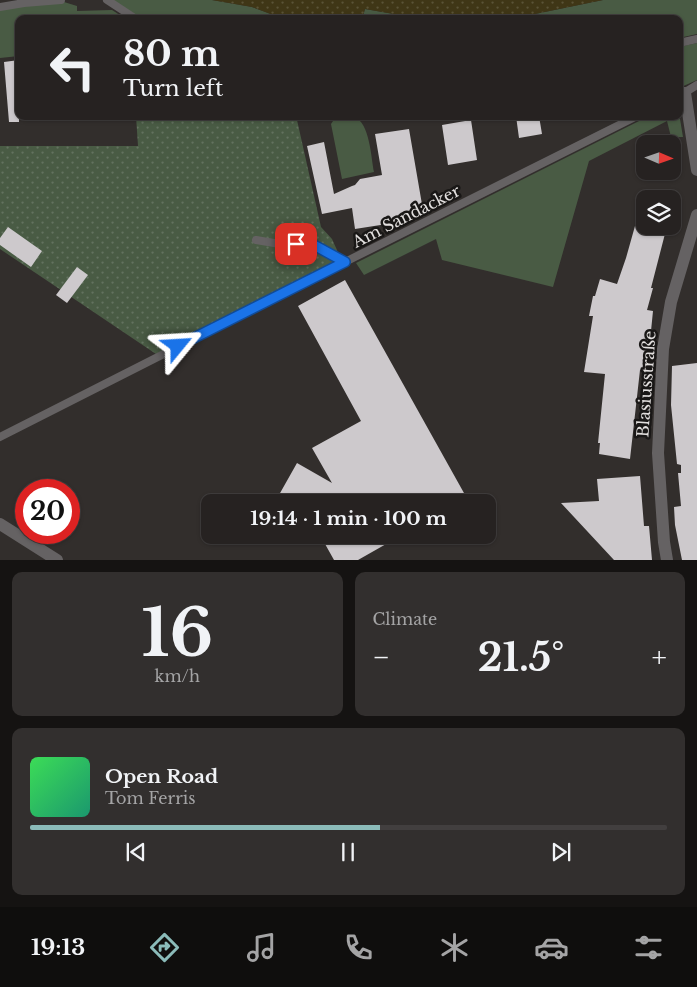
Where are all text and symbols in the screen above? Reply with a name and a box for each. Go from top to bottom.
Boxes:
text: 80 m [123,32,220,75]
icon: left [40,35,105,100]
text: Turn left [123,75,223,102]
north arrow [636,135,681,180]
map controls [636,135,681,235]
street label: Am Sandacker [348,180,464,252]
button: layers [636,190,681,235]
pin [275,223,317,265]
icon: arrive [282,230,310,258]
position arrow [151,319,203,371]
street label: Blasiusstraße [632,330,660,438]
speed limit sign: 20 [15,479,80,544]
text: 19:14 · 1 min · 100 m [250,507,447,530]
text: 16 [141,593,213,674]
text: Climate [373,609,437,629]
text: 21.5° [478,634,564,681]
text: − [373,640,390,675]
text: + [652,640,667,675]
text: km/h [155,666,200,686]
text: Open Road [105,765,218,788]
text: Tom Ferris [105,788,196,808]
icon: previous [122,838,150,866]
icon: pause [334,838,362,866]
icon: next [547,838,575,866]
icon: directions [147,930,182,965]
icon: music [244,930,279,965]
icon: phone [341,930,376,965]
icon: climate [437,930,472,965]
icon: car [534,930,569,965]
icon: filters [631,930,666,965]
text: 19:13 [31,934,85,961]

